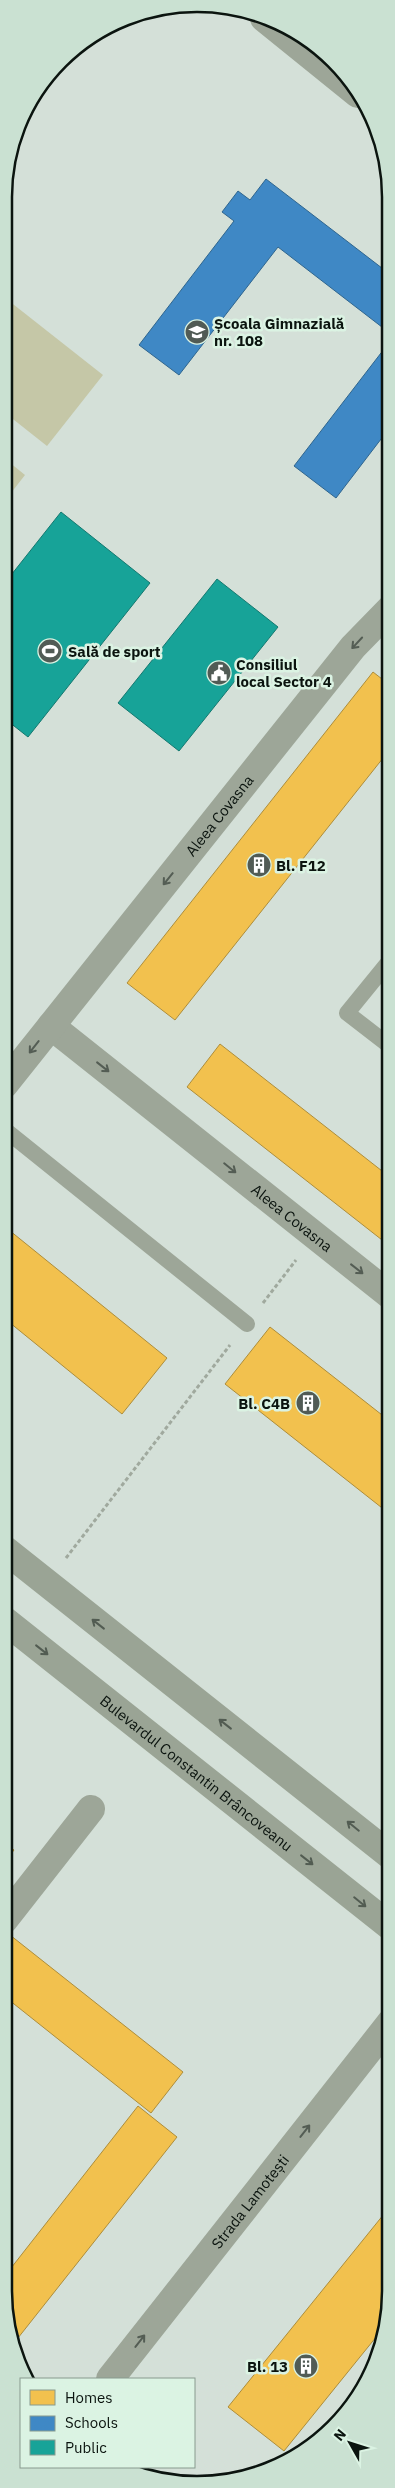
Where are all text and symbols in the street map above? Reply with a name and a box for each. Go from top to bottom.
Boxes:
place label: Școala Gimnazială nr. 108 [214,314,345,350]
school or university icon: Școala Gimnazială nr. 108 [184,319,210,345]
one-way arrow [351,637,363,650]
sports icon: Sală de sport [37,638,63,664]
place label: Sală de sport [68,642,161,661]
place label: Consiliul local Sector 4 [236,655,332,691]
public building icon: Consiliul local Sector 4 [206,660,232,686]
street label: Aleea Covasna [181,771,257,860]
building icon: Bl. F12 [246,852,272,878]
place label: Bl. F12 [276,856,326,875]
one-way arrow [163,872,173,886]
one-way arrow [29,1041,40,1054]
one-way arrow [96,1062,109,1073]
one-way arrow [223,1163,236,1174]
street label: Aleea Covasna [248,1179,337,1256]
one-way arrow [350,1264,363,1275]
building icon: Bl. C4B [295,1390,321,1416]
place label: Bl. C4B [238,1394,290,1413]
one-way arrow [92,1618,105,1629]
one-way arrow [35,1645,48,1656]
street label: Bulevardul Constantin Brâncoveanu [97,1691,297,1855]
one-way arrow [219,1719,232,1730]
one-way arrow [346,1820,359,1831]
one-way arrow [300,1854,313,1865]
one-way arrow [353,1897,366,1908]
one-way arrow [300,2124,311,2137]
street label: Strada Lamotești [207,2151,293,2252]
one-way arrow [135,2334,145,2348]
building icon: Bl. 13 [293,2353,319,2379]
place label: Bl. 13 [247,2357,288,2376]
legend [20,2378,195,2468]
text: Homes [65,2388,113,2407]
text: Schools [65,2413,118,2432]
north arrow [325,2418,375,2468]
text: N [330,2425,350,2444]
text: Public [65,2438,107,2457]

